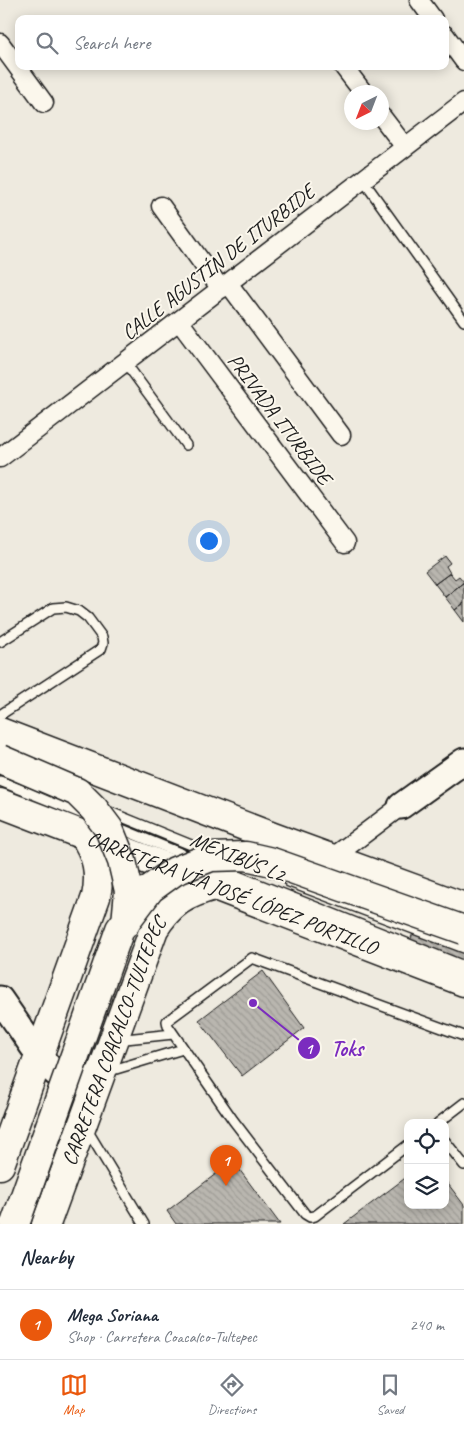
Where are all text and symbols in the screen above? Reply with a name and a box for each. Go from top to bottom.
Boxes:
search box [15,15,449,70]
icon: search [33,29,61,57]
text: Search here [73,31,150,55]
north arrow [344,85,389,130]
street label: CALLE AGUSTÍN DE ITURBIDE [116,177,322,346]
street label: PRIVADA ITURBIDE [222,348,340,492]
your location [196,528,222,554]
street label: CARRETERA VÍA JOSÉ LÓPEZ PORTILLO [84,825,383,961]
street label: MEXIBÚS L2 [187,826,291,888]
street label: CARRETERA COACALCO-TULTEPEC [56,909,173,1169]
callout: Toks [296,1030,373,1067]
text: Toks [331,1035,365,1063]
text: 1 [306,1040,315,1059]
map controls [404,1119,449,1209]
button: locate [404,1119,449,1164]
pin: 1 [210,1145,242,1186]
button: layers [404,1164,449,1209]
text: Nearby [20,1244,73,1270]
text: Mega Soriana [67,1303,158,1327]
text: 1 [32,1315,40,1335]
text: 240 m [410,1315,444,1335]
text: Shop · Carretera Coacalco-Tultepec [67,1327,257,1347]
tab: Map [60,1371,88,1418]
tab: Directions [208,1371,256,1418]
tab: Saved [376,1371,404,1418]

